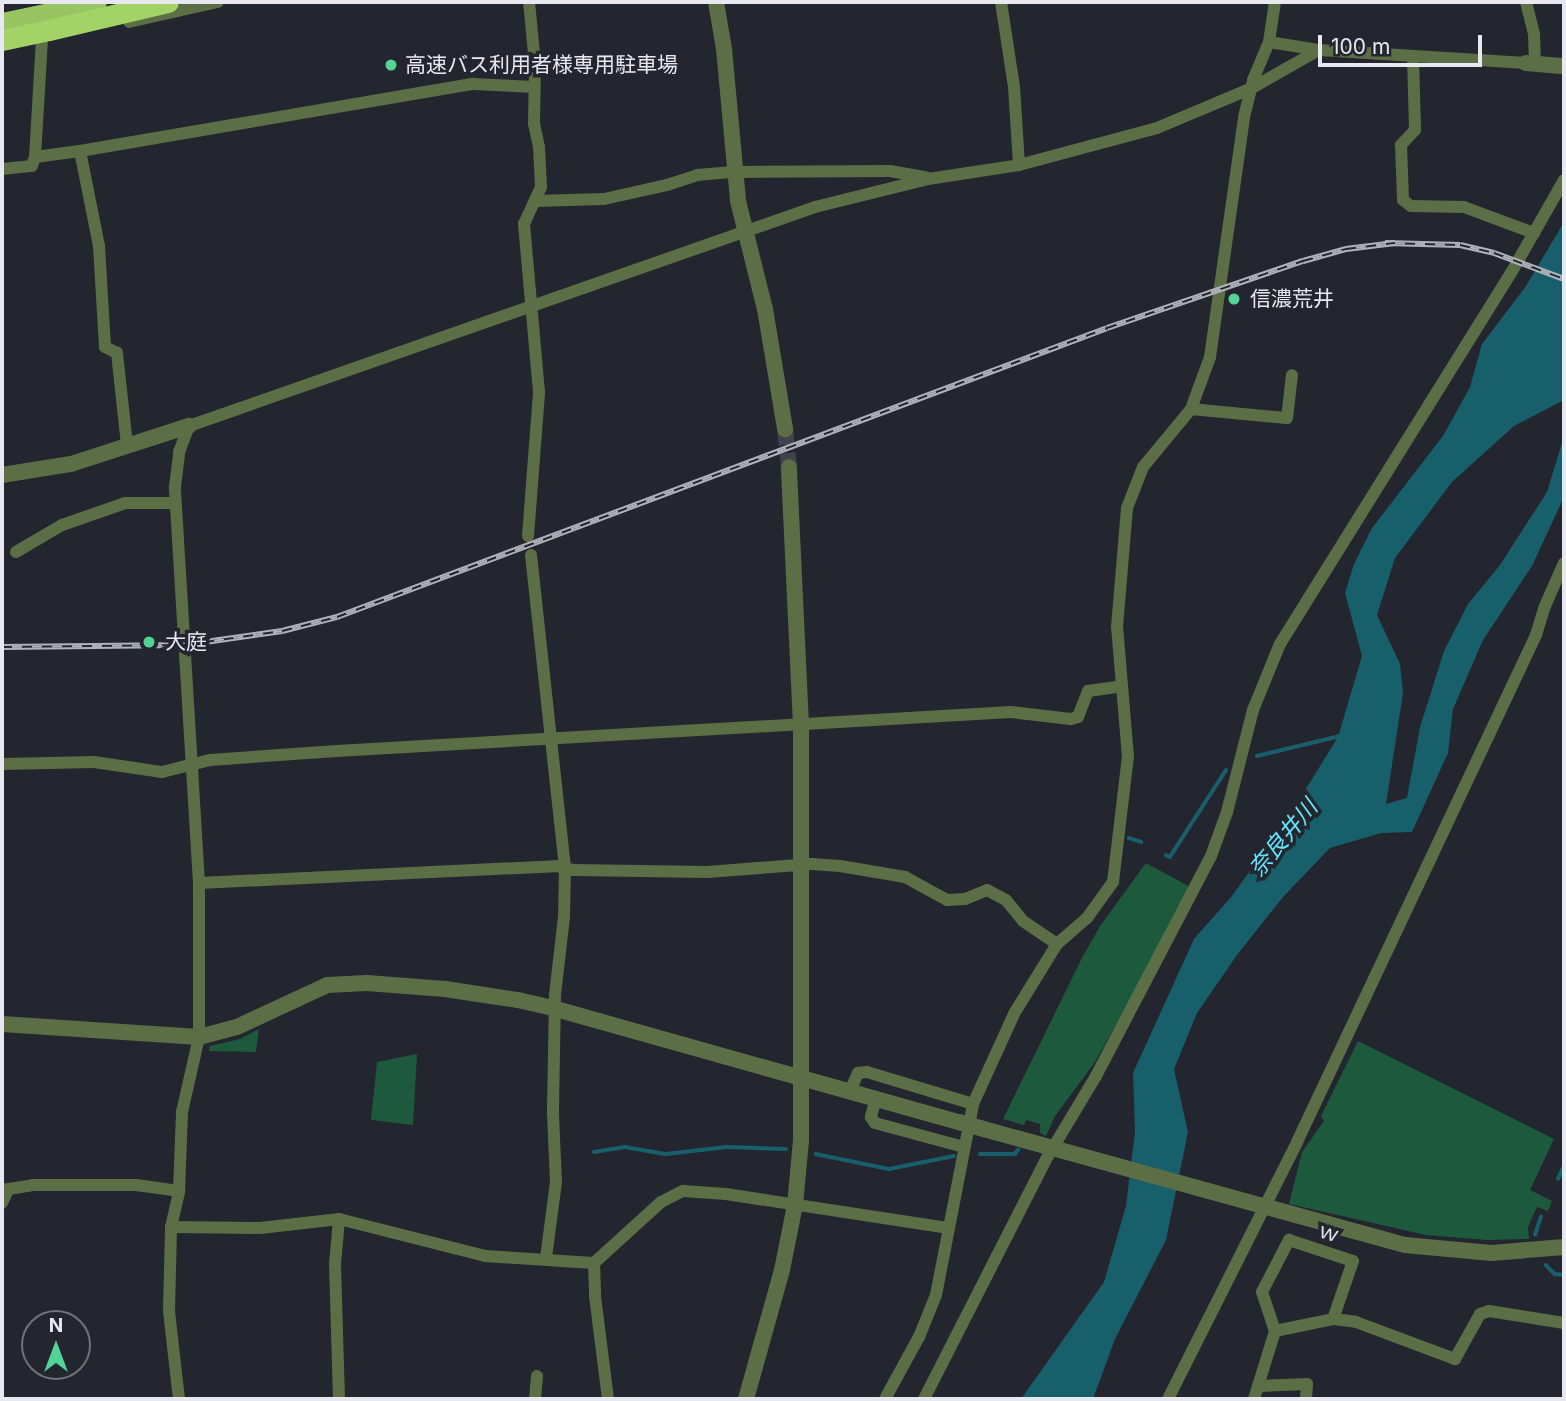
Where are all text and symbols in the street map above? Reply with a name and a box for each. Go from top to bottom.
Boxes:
scale bar [1321,21,1486,65]
text: 100 m [1331,34,1390,59]
place label: 高速バス利用者様専用駐車場 [405,52,678,78]
marker: 高速バス利用者様専用駐車場 [383,57,399,73]
place label: 信濃荒井 [1250,286,1334,312]
marker: 信濃荒井 [1224,289,1244,309]
place label: 大庭 [165,629,207,655]
marker: 大庭 [139,632,159,652]
water label: 奈良井川 [1243,794,1323,882]
street label: ｗ [1315,1218,1343,1248]
north arrow [21,1310,91,1380]
text: N [49,1314,63,1337]

